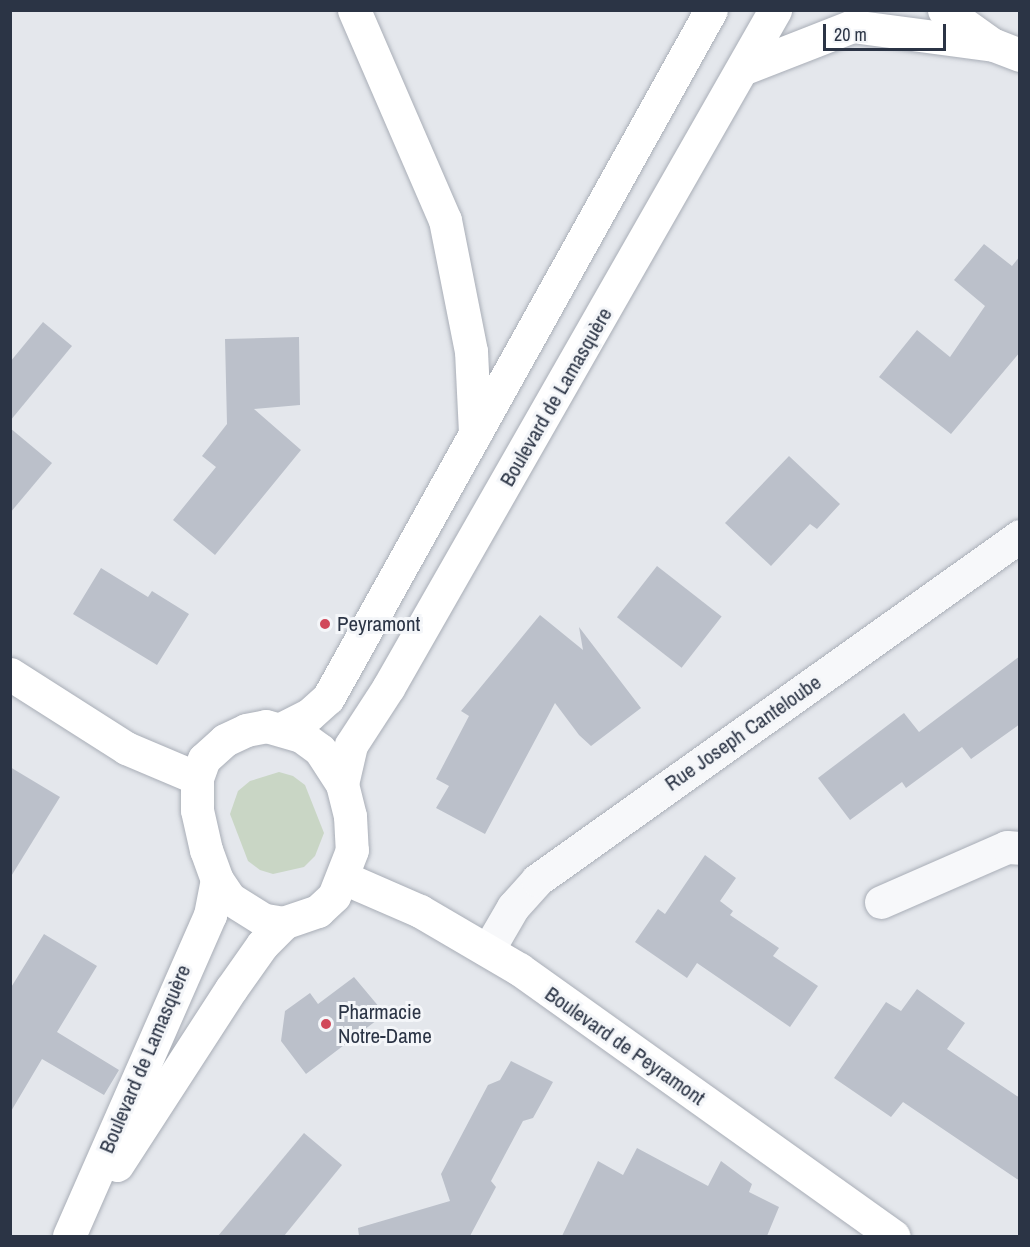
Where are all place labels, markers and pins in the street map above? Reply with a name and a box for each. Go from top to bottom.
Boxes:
place label: Peyramont [337,611,420,637]
marker: Peyramont [318,617,332,631]
place label: Pharmacie Notre-Dame [338,999,432,1049]
marker: Pharmacie Notre-Dame [319,1017,333,1031]

